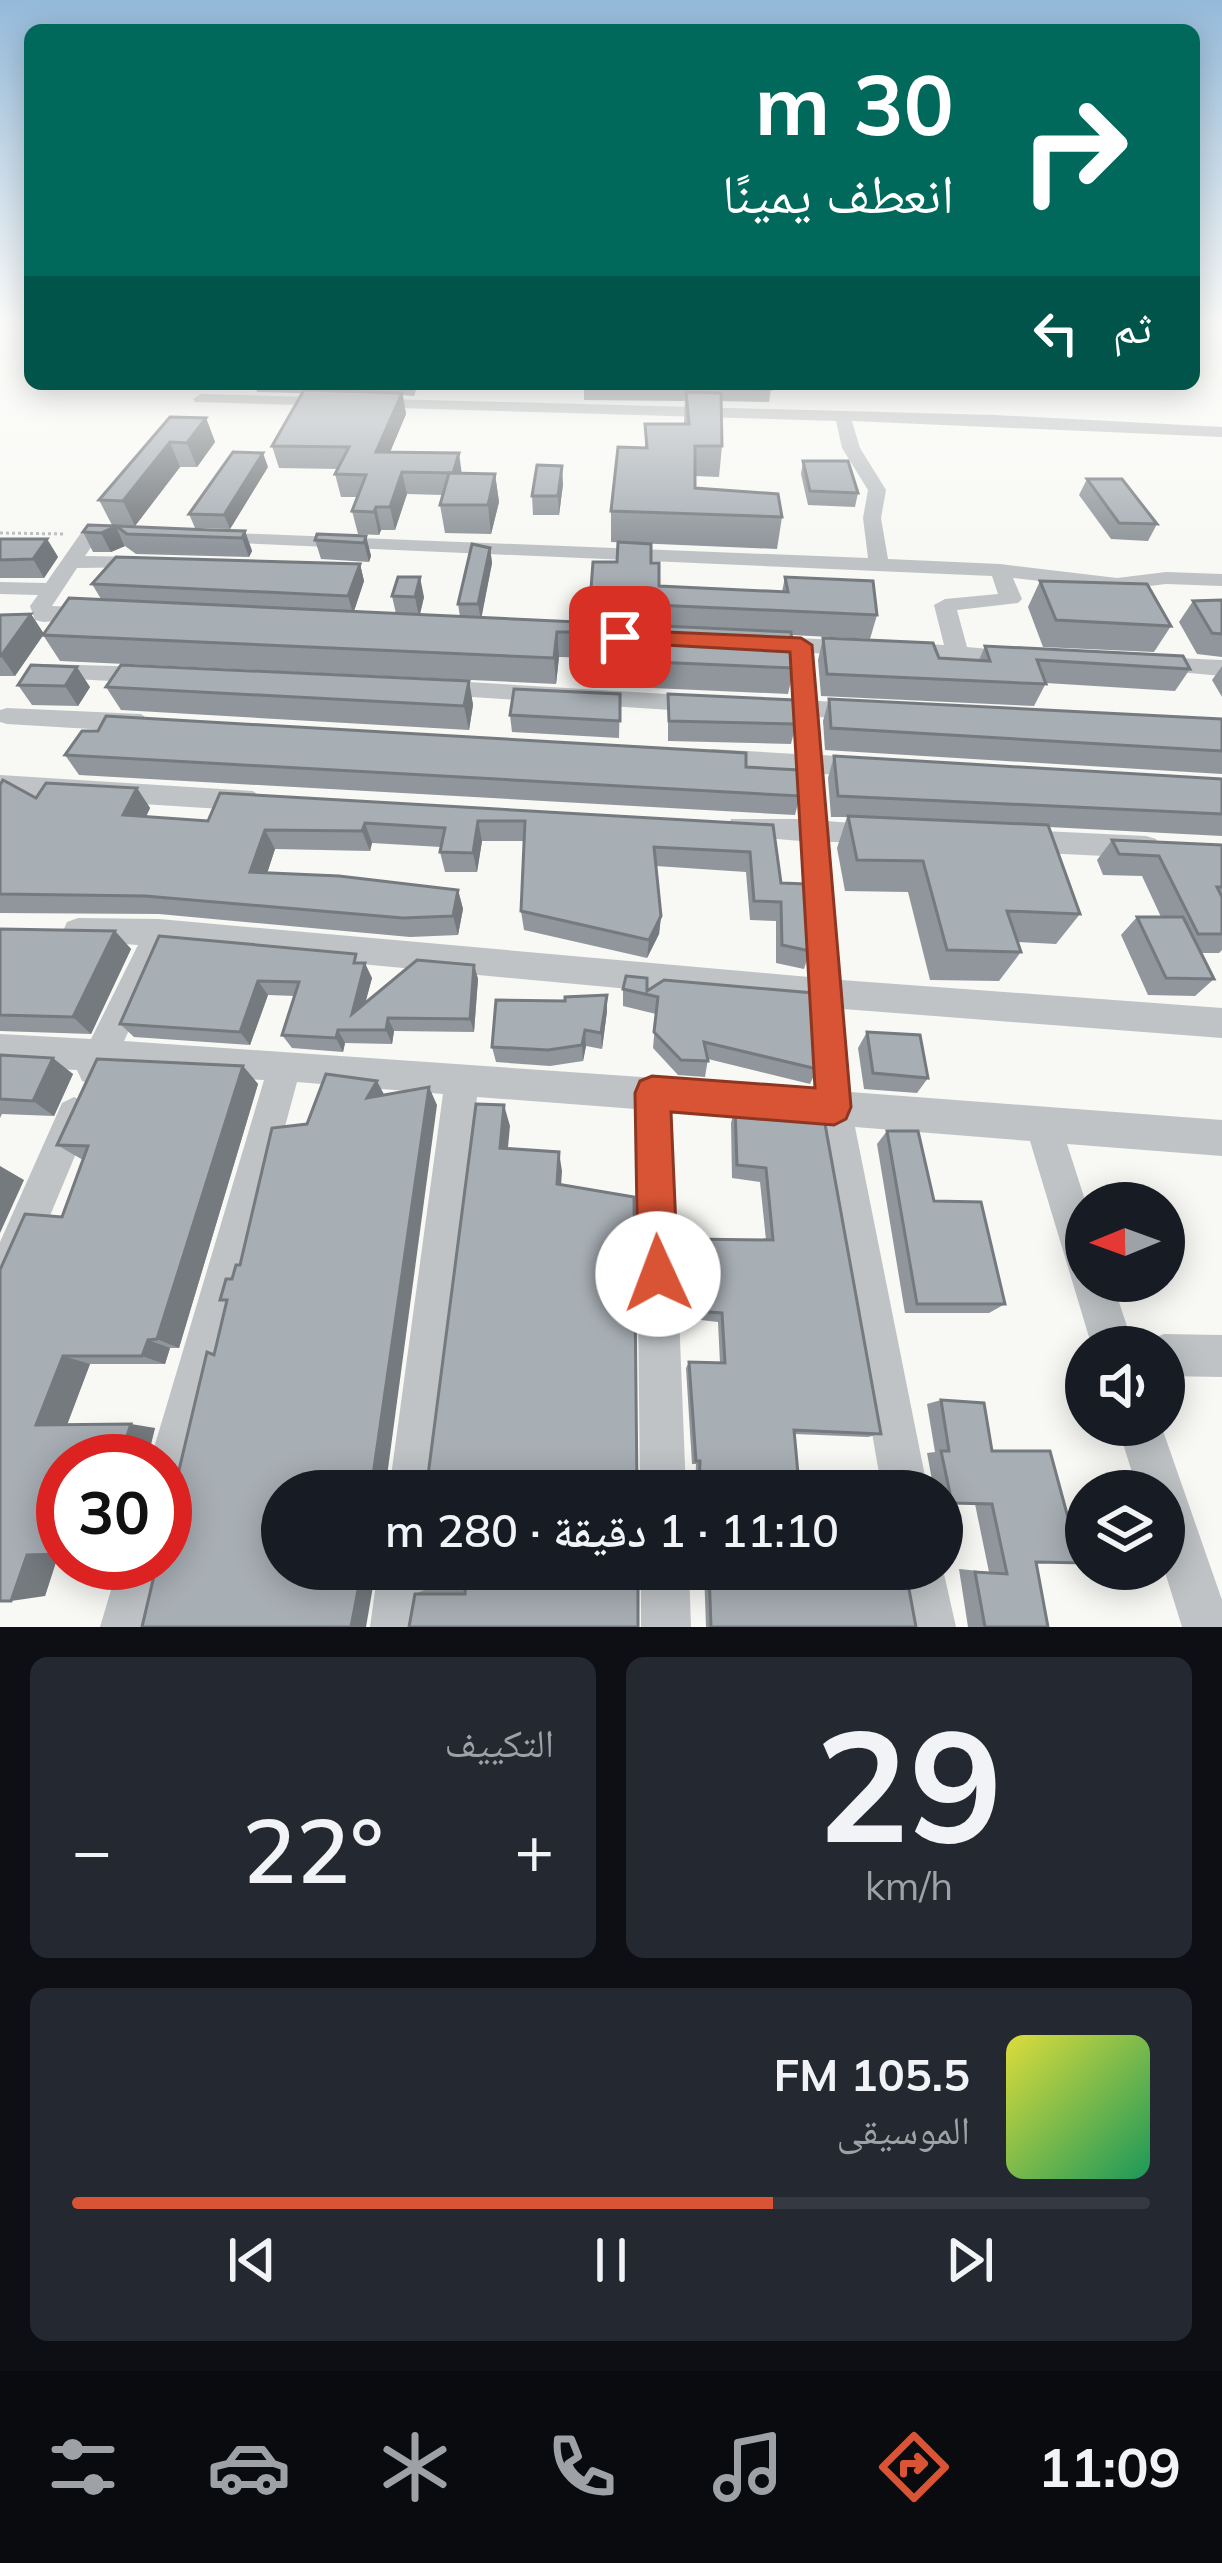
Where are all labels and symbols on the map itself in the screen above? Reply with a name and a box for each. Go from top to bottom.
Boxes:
pin [569,586,671,688]
north arrow [1065,1182,1185,1302]
position arrow [595,1211,721,1337]
speed limit sign: 30 [36,1434,192,1590]

